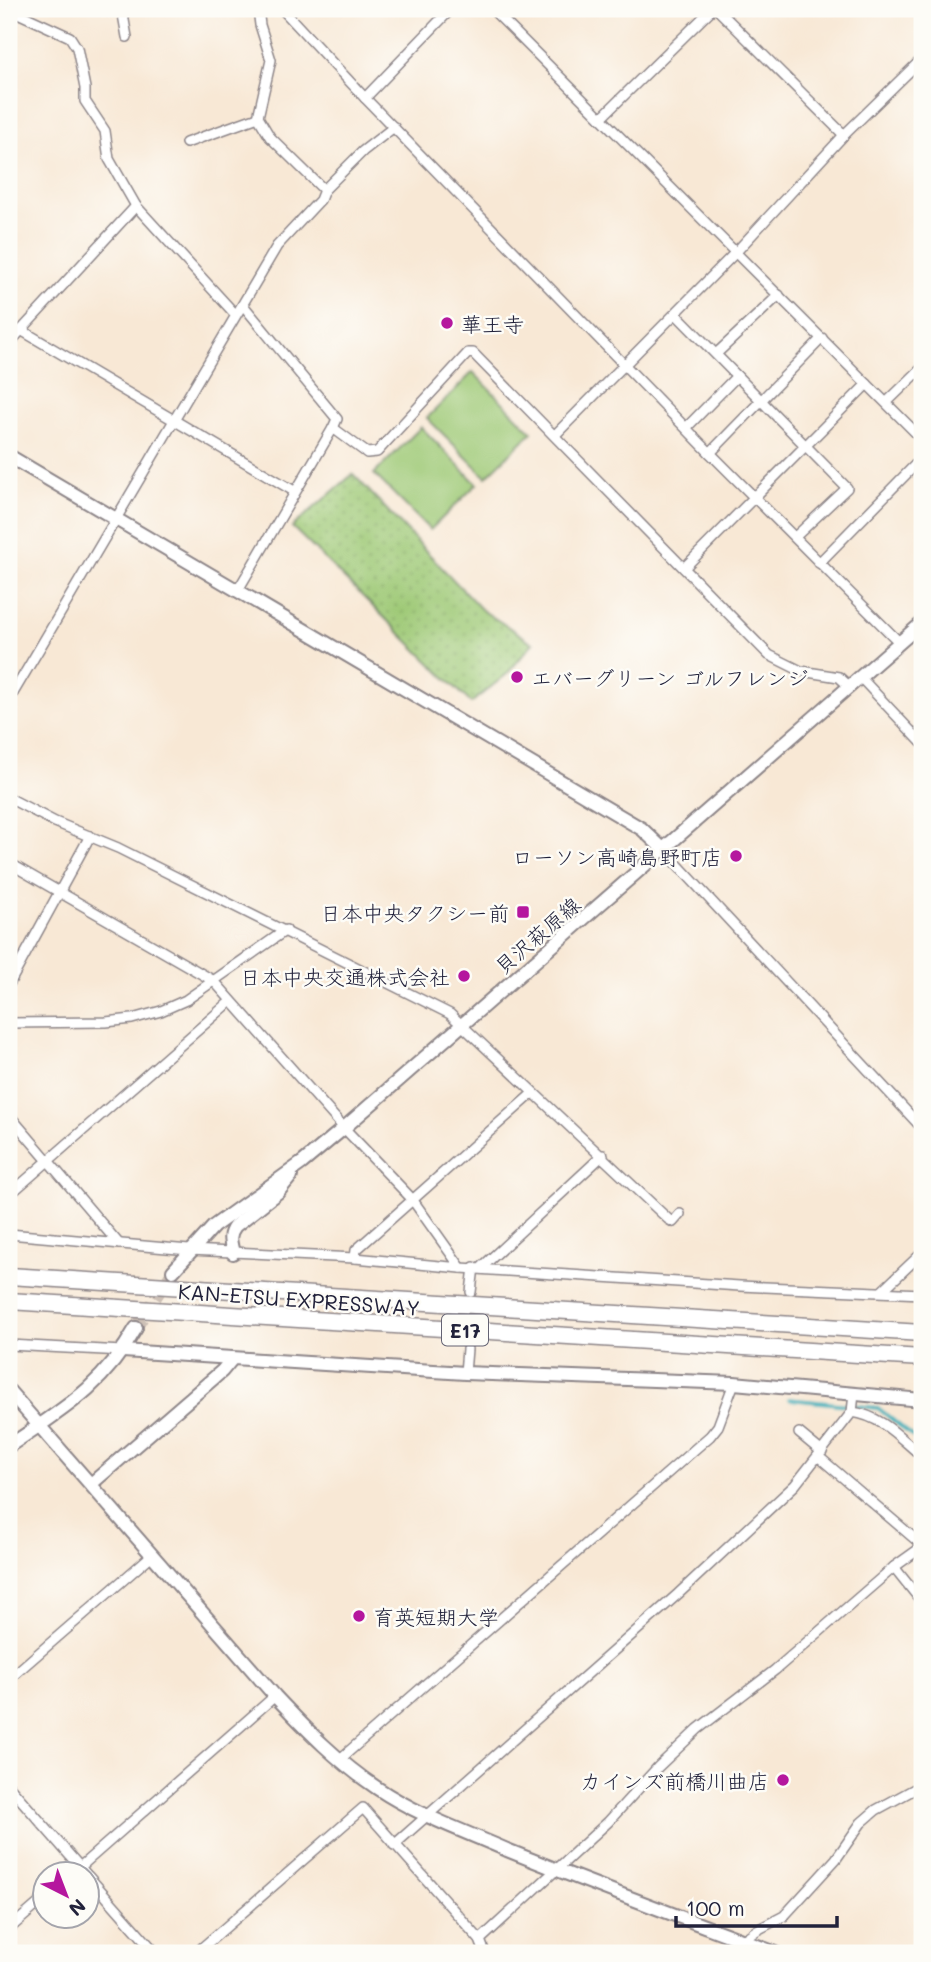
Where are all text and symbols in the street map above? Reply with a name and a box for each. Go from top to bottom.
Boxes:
place label: 華王寺 [461,310,524,337]
marker: 華王寺 [439,315,455,331]
place label: エバーグリーン ゴルフレンジ [531,664,808,691]
marker: エバーグリーン ゴルフレンジ [509,669,525,685]
place label: ローソン高崎島野町店 [512,843,722,870]
marker: ローソン高崎島野町店 [728,848,744,864]
street label: 貝沢萩原線 [489,890,585,980]
place label: 日本中央タクシー前 [320,899,509,926]
marker: 日本中央タクシー前 [515,904,531,920]
place label: 日本中央交通株式会社 [240,963,450,990]
marker: 日本中央交通株式会社 [456,968,472,984]
street label: KAN-ETSU EXPRESSWAY [177,1277,421,1321]
road number: E17 [442,1314,488,1346]
place label: 育英短期大学 [373,1603,499,1630]
marker: 育英短期大学 [351,1608,367,1624]
place label: カインズ前橋川曲店 [580,1767,769,1794]
marker: カインズ前橋川曲店 [775,1772,791,1788]
north arrow [32,1860,102,1930]
scale bar [676,1885,836,1929]
text: N [64,1894,91,1922]
text: 100 m [686,1894,745,1921]

